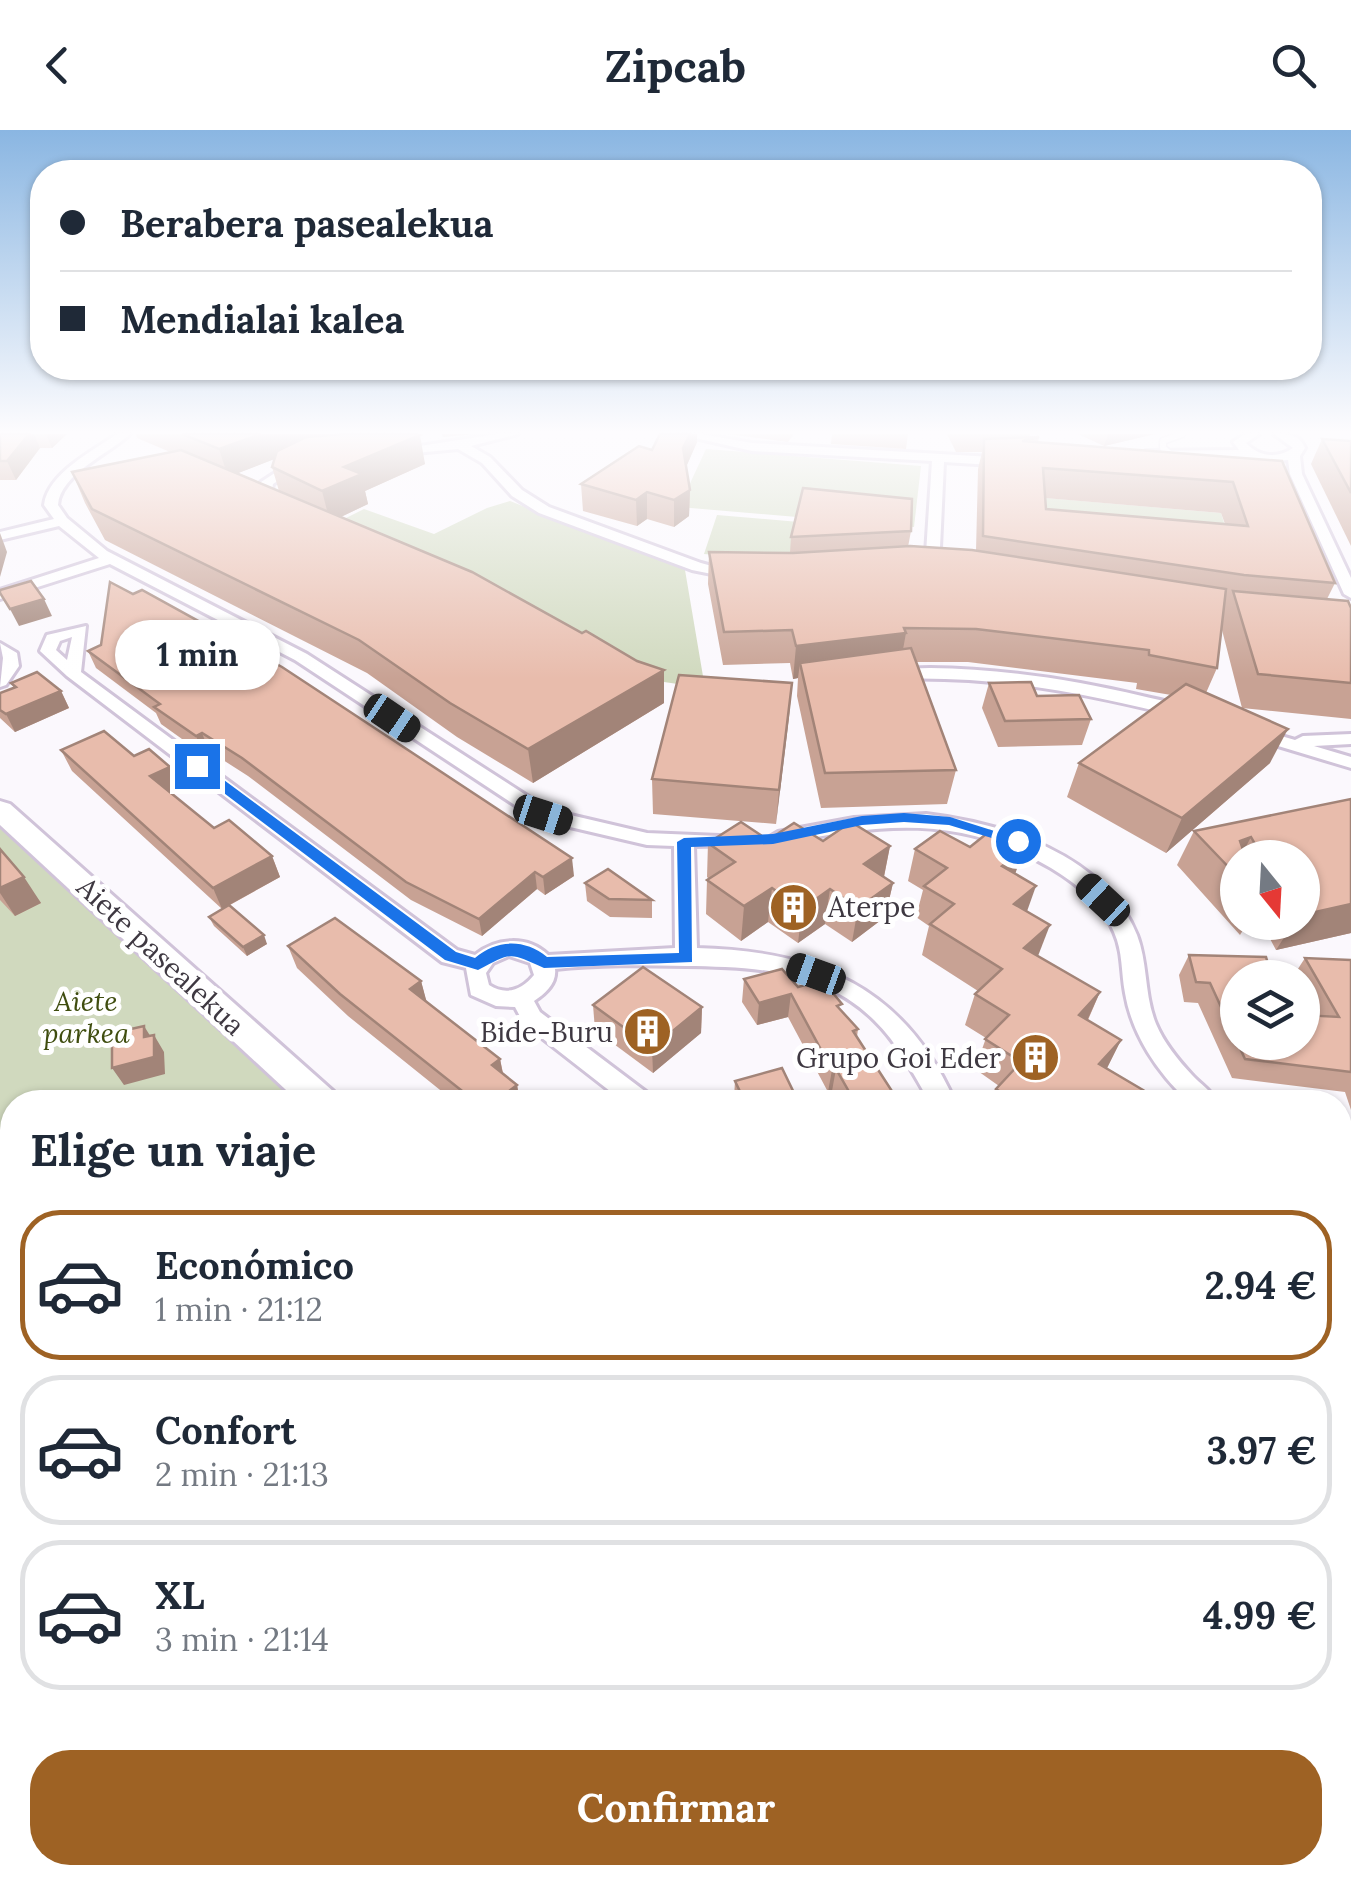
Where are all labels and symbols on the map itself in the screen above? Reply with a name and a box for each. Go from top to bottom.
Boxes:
callout: 1 min [114,621,280,691]
car [359,689,425,747]
route end [175,744,220,789]
car [510,791,576,839]
route start [996,819,1041,864]
north arrow [1220,840,1320,940]
street label: Aiete pasealekua [69,868,252,1043]
car [1071,869,1135,931]
building icon: Aterpe [767,881,819,933]
place label: Aterpe [827,889,915,925]
car [783,950,849,998]
park label: Aiete parkea [42,983,130,1051]
building icon: Bide-Buru [622,1006,674,1058]
place label: Bide-Buru [480,1014,613,1050]
building icon: Grupo Goi Eder [1010,1032,1062,1084]
place label: Grupo Goi Eder [796,1040,1001,1076]

